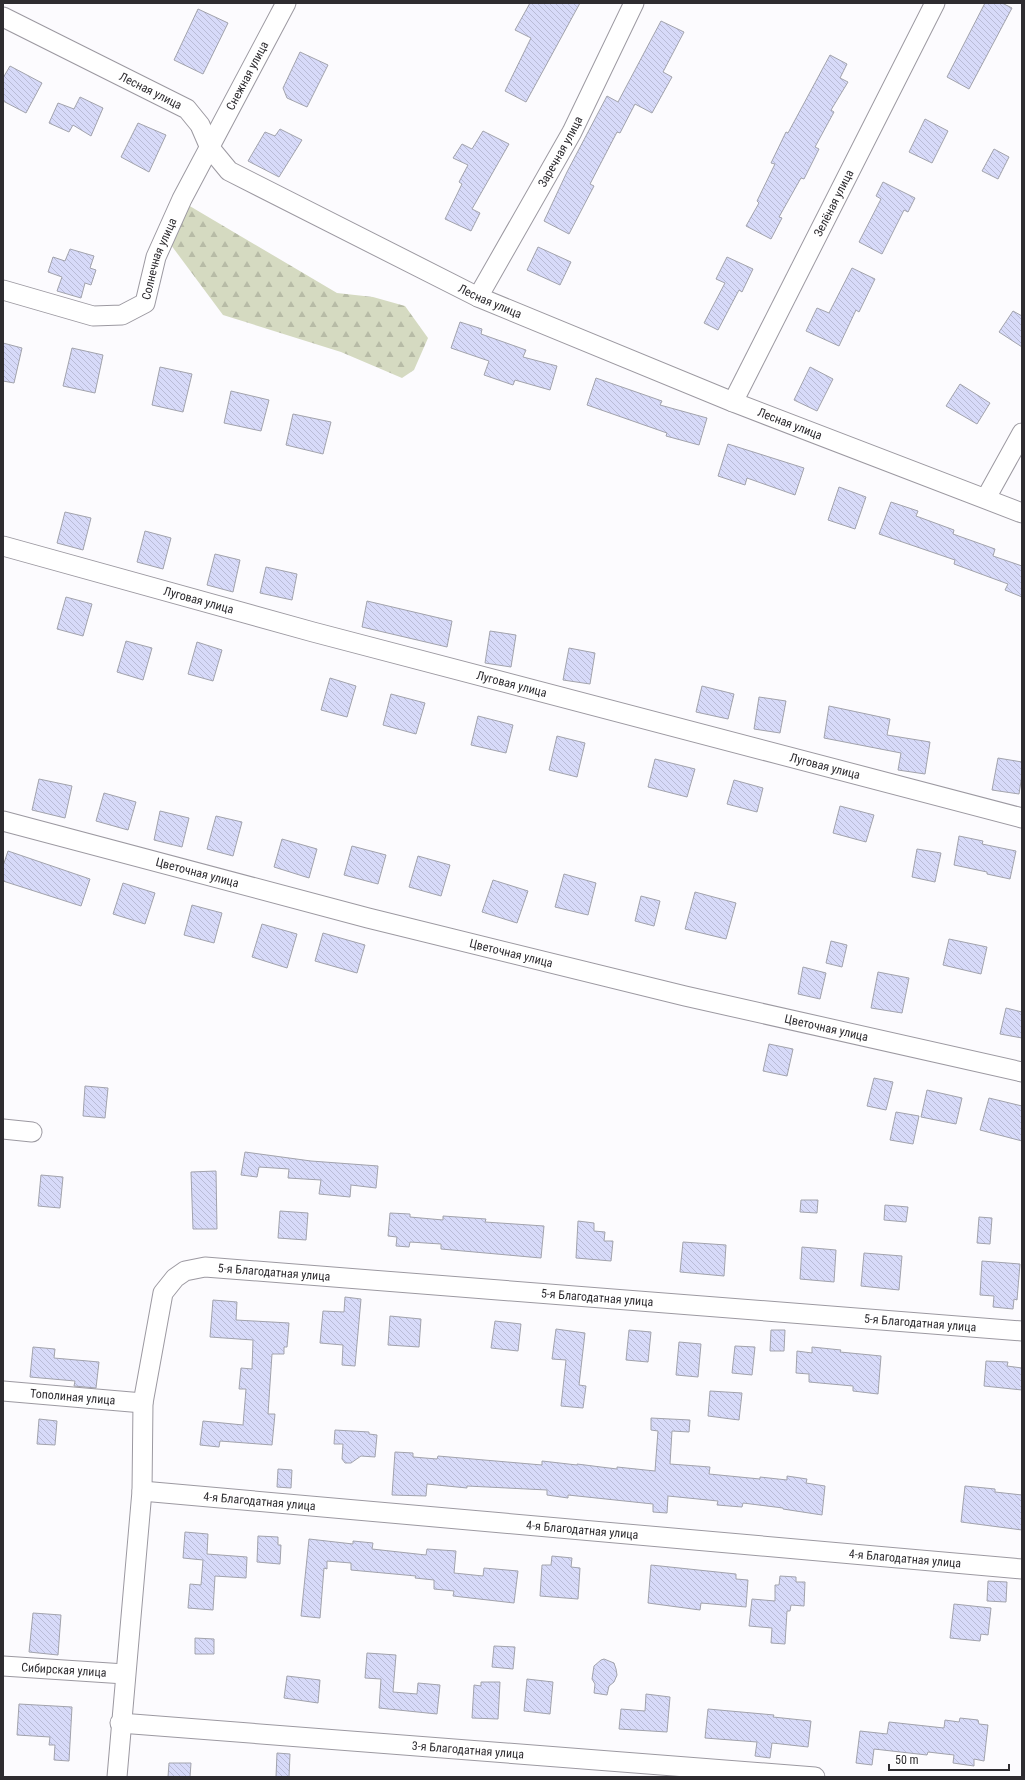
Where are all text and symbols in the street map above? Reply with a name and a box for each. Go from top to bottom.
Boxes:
street label: Снежная улица [223,39,271,113]
street label: Лесная улица [117,69,184,112]
street label: Заречная улица [535,114,586,190]
street label: Зелёная улица [811,167,857,239]
street label: Солнечная улица [139,216,180,301]
street label: Лесная улица [456,281,524,321]
street label: Лесная улица [756,405,824,443]
street label: Луговая улица [162,584,236,617]
street label: Луговая улица [475,668,549,700]
street label: Луговая улица [788,750,862,782]
street label: Цветочная улица [154,855,241,890]
street label: Цветочная улица [468,936,554,970]
street label: Цветочная улица [783,1012,870,1044]
street label: 5-я Благодатная улица [217,1261,331,1284]
street label: 5-я Благодатная улица [540,1286,654,1309]
street label: 5-я Благодатная улица [863,1312,977,1334]
street label: Тополиная улица [30,1386,116,1408]
street label: 4-я Благодатная улица [203,1489,316,1513]
street label: 4-я Благодатная улица [526,1518,639,1542]
street label: 4-я Благодатная улица [848,1547,962,1571]
street label: Сибирская улица [21,1660,107,1680]
street label: 3-я Благодатная улица [411,1739,525,1761]
scale bar [889,1746,1009,1772]
text: 50 m [895,1753,919,1767]

